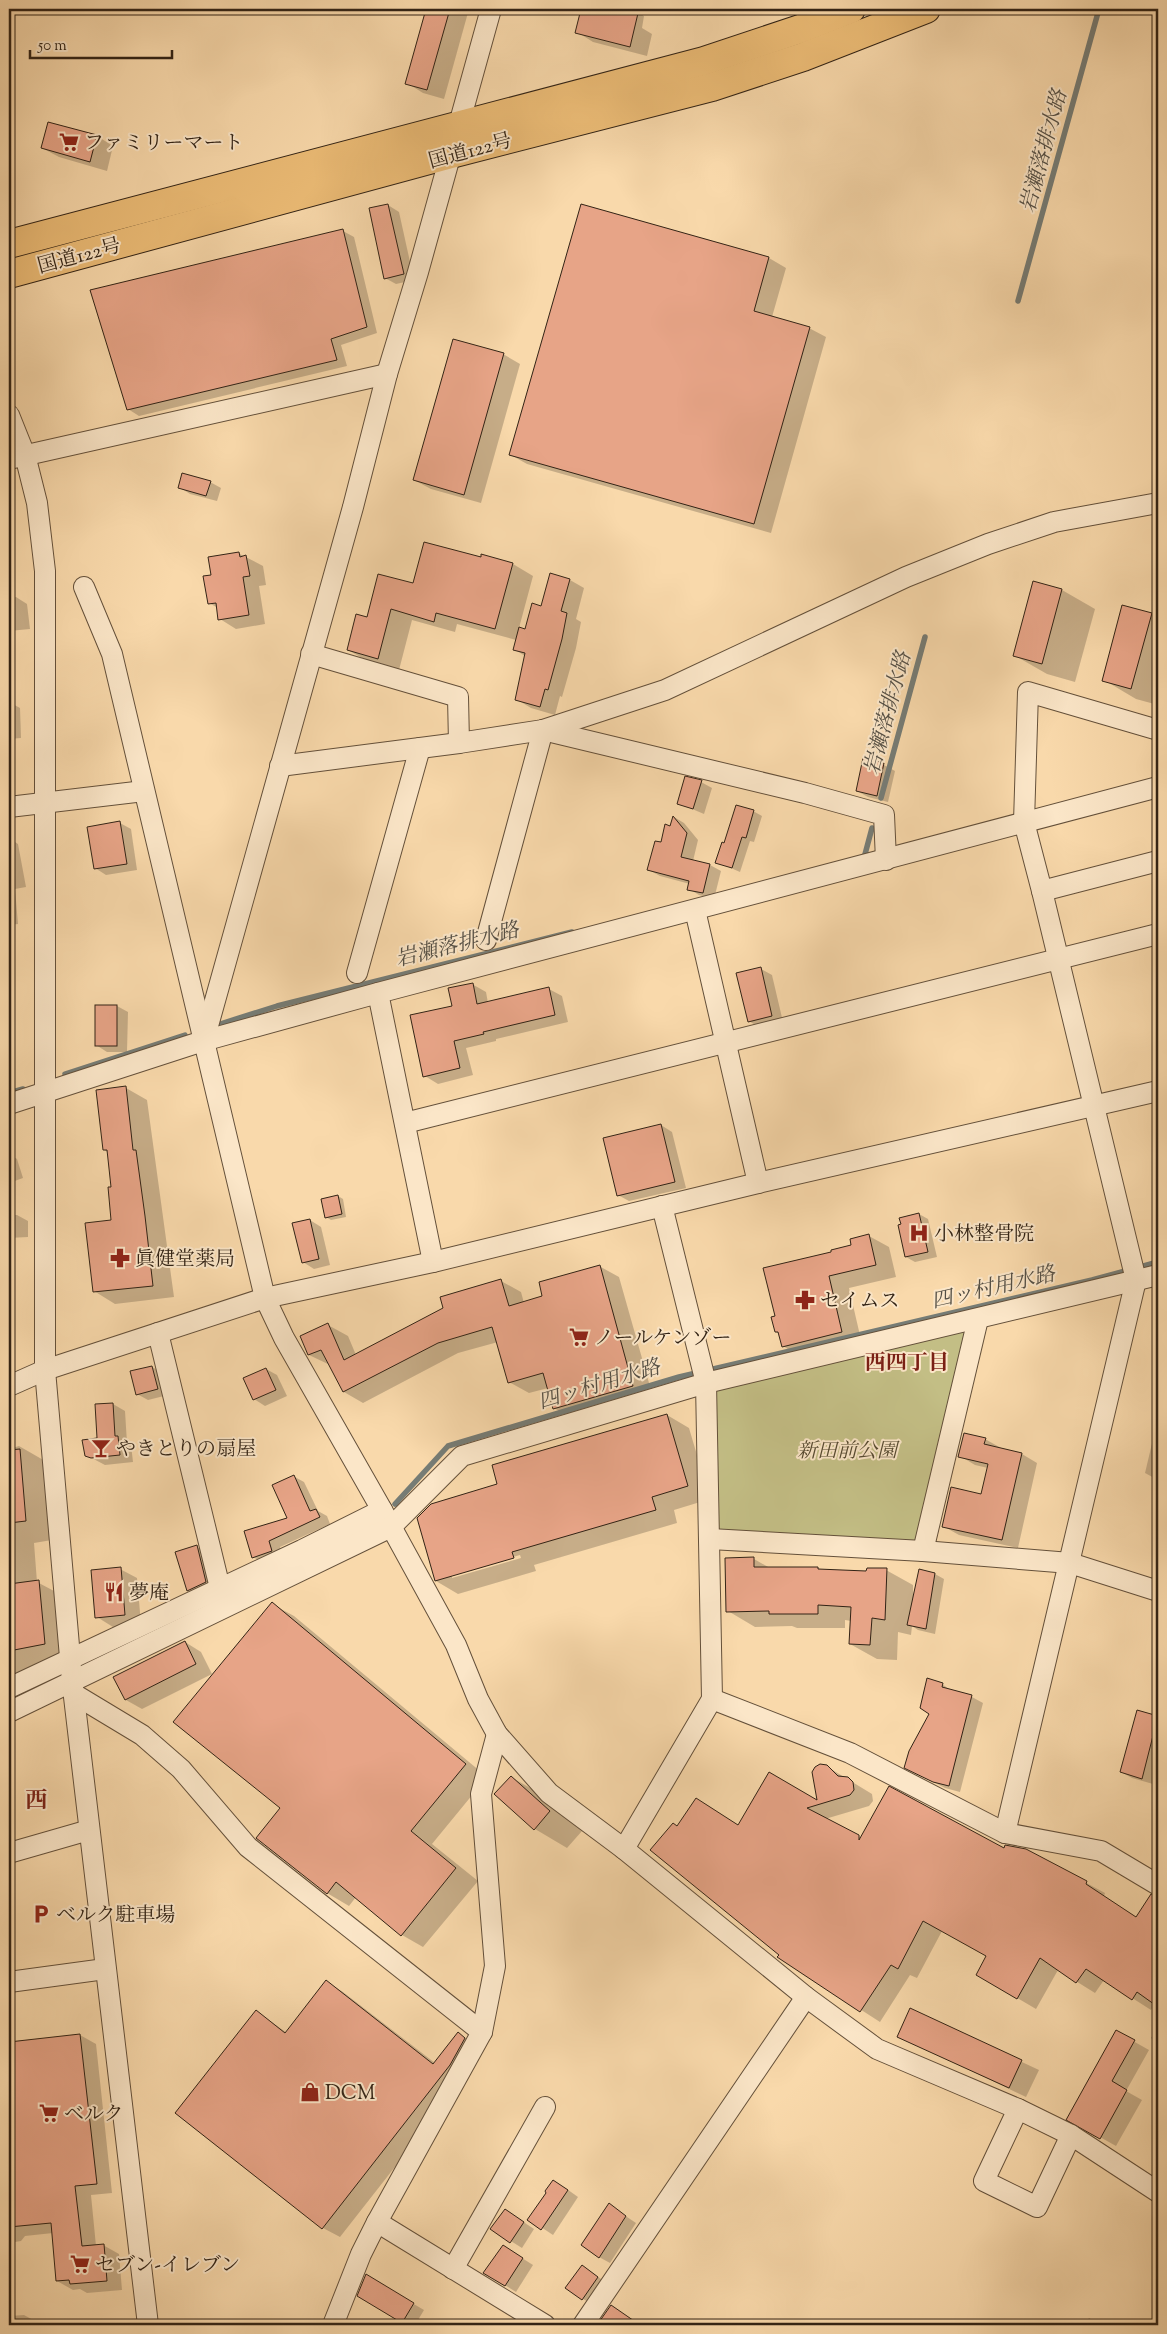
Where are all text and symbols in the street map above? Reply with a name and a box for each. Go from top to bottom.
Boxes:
scale bar [30,28,172,60]
text: 50 m [37,36,67,57]
water label: 岩瀬落排水路 [1014,85,1076,216]
street label: 国道122号 [426,127,516,177]
place label: ファミリーマート [84,130,244,159]
supermarket icon: ファミリーマート [58,131,80,153]
street label: 国道122号 [35,232,125,282]
water label: 岩瀬落排水路 [858,647,920,778]
water label: 岩瀬落排水路 [393,916,524,976]
place label: 小林整骨院 [934,1221,1034,1250]
hospital icon: 小林整骨院 [908,1222,930,1244]
place label: 眞健堂薬局 [135,1246,235,1275]
pharmacy icon: 眞健堂薬局 [109,1247,131,1269]
water label: 四ッ村用水路 [929,1260,1060,1318]
place label: セイムス [820,1288,899,1317]
pharmacy icon: セイムス [794,1289,816,1311]
place label: ノールケンゾー [594,1325,732,1354]
supermarket icon: ノールケンゾー [568,1326,590,1348]
district label: 西四丁目 [865,1349,949,1379]
water label: 四ッ村用水路 [535,1353,666,1419]
place label: やきとりの扇屋 [116,1436,256,1465]
bar icon: やきとりの扇屋 [90,1437,112,1459]
park label: 新田前公園 [797,1438,900,1467]
place label: 夢庵 [129,1580,169,1609]
restaurant icon: 夢庵 [103,1581,125,1603]
district label: 西 [25,1786,47,1818]
place label: ベルク駐車場 [56,1902,176,1931]
parking icon: ベルク駐車場 [30,1903,52,1925]
place label: DCM [325,2080,375,2109]
shop icon: DCM [299,2081,321,2103]
place label: ベルク [64,2101,124,2130]
supermarket icon: ベルク [38,2102,60,2124]
place label: セブン-イレブン [95,2252,240,2281]
supermarket icon: セブン-イレブン [69,2253,91,2275]

